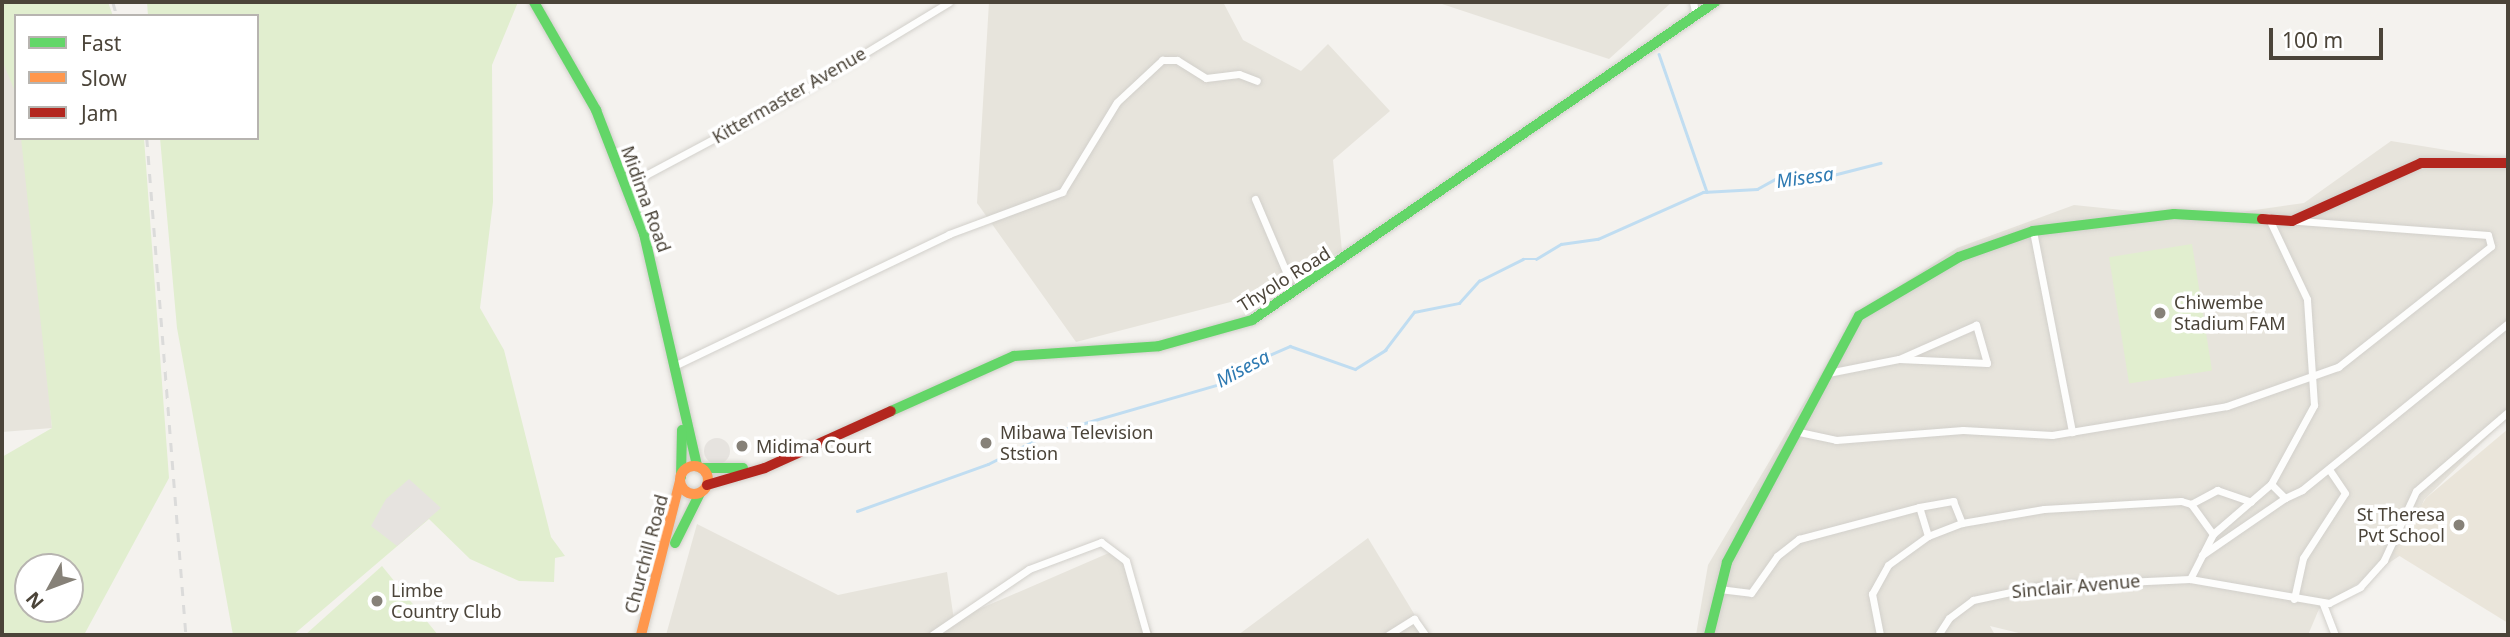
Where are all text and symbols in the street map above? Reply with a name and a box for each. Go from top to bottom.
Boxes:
legend [14,14,259,140]
scale bar [2272,14,2386,58]
text: 100 m [2282,26,2343,54]
text: Fast [81,29,121,57]
street label: Kittermaster Avenue [708,42,870,148]
text: Slow [81,64,127,92]
text: Jam [81,99,118,127]
street label: Midima Road [617,143,675,255]
water label: Misesa [1775,163,1835,193]
street label: Thyolo Road [1234,242,1334,316]
place label: Chiwembe Stadium FAM [2174,292,2286,334]
marker: Chiwembe Stadium FAM [2152,305,2168,321]
water label: Misesa [1212,345,1274,393]
place label: Mibawa Television Ststion [1000,422,1153,464]
place label: Midima Court [756,435,872,457]
marker: Mibawa Television Ststion [978,435,994,451]
marker: Midima Court [734,438,750,454]
street label: Churchill Road [620,492,672,616]
place label: St Theresa Pvt School [2357,504,2445,546]
marker: St Theresa Pvt School [2451,517,2467,533]
north arrow [14,553,84,623]
street label: Sinclair Avenue [2011,570,2141,602]
place label: Limbe Country Club [391,580,502,622]
text: N [20,586,50,615]
marker: Limbe Country Club [369,593,385,609]

